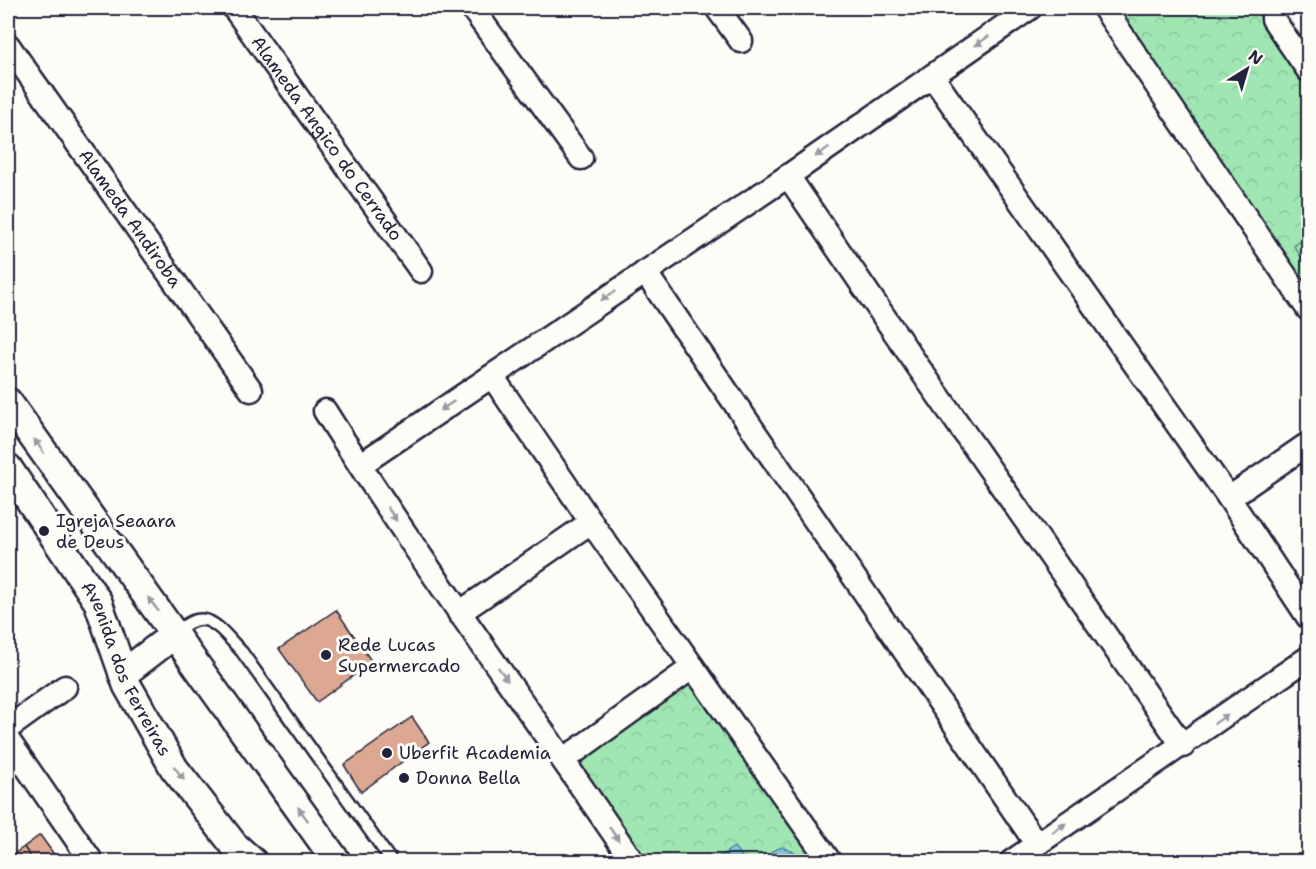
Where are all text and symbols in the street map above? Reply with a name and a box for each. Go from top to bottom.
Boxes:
street label: Alameda Angico do Cerrado [246,31,408,246]
one-way arrow [975,35,991,47]
north arrow [1217,39,1277,99]
text: N [1244,45,1267,70]
street label: Alameda Andiroba [73,144,187,292]
one-way arrow [814,146,830,157]
one-way arrow [600,291,617,302]
one-way arrow [439,400,455,411]
one-way arrow [34,438,45,454]
one-way arrow [386,505,398,521]
place label: Igreja Seaara de Deus [56,509,176,554]
marker: Igreja Seaara de Deus [37,524,51,538]
street label: Avenida dos Ferreiras [75,577,177,760]
one-way arrow [147,597,159,612]
place label: Rede Lucas Supermercado [338,633,460,678]
marker: Rede Lucas Supermercado [319,648,333,662]
one-way arrow [497,666,509,682]
one-way arrow [1213,714,1229,725]
place label: Uberfit Academia [399,741,551,765]
marker: Uberfit Academia [380,746,394,760]
one-way arrow [172,766,184,781]
place label: Donna Bella [416,766,520,790]
marker: Donna Bella [397,771,411,785]
one-way arrow [297,806,309,822]
one-way arrow [1051,823,1067,834]
one-way arrow [608,826,620,842]

